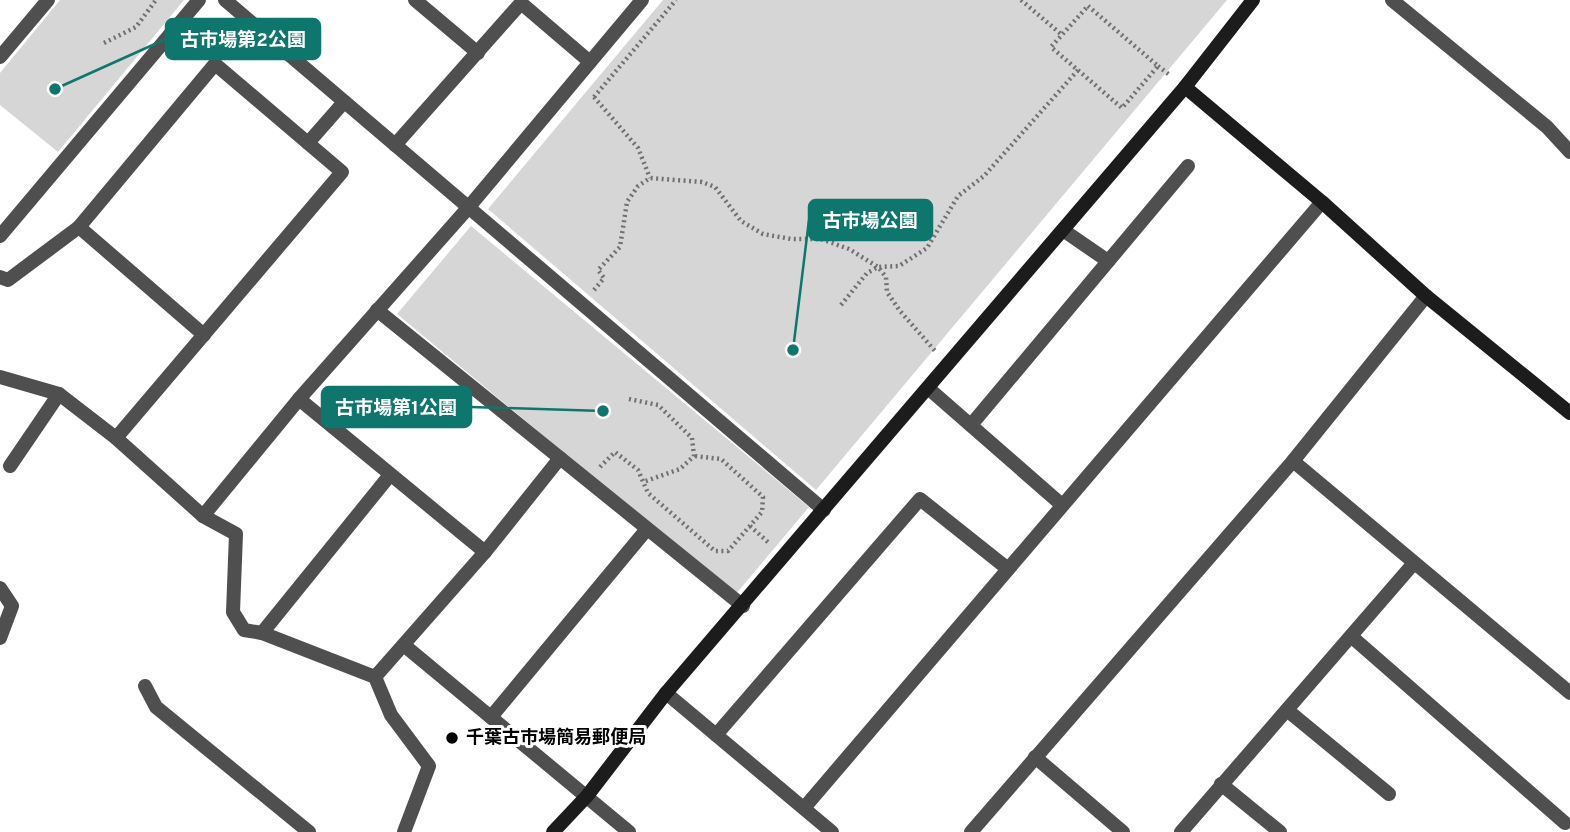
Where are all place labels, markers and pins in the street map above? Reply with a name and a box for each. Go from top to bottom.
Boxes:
callout: 古市場第2公園 [166,19,320,59]
callout: 古市場公園 [809,200,932,240]
callout: 古市場第1公園 [322,387,471,427]
place label: 千葉古市場簡易郵便局 [466,727,646,750]
marker: 千葉古市場簡易郵便局 [444,730,460,746]

